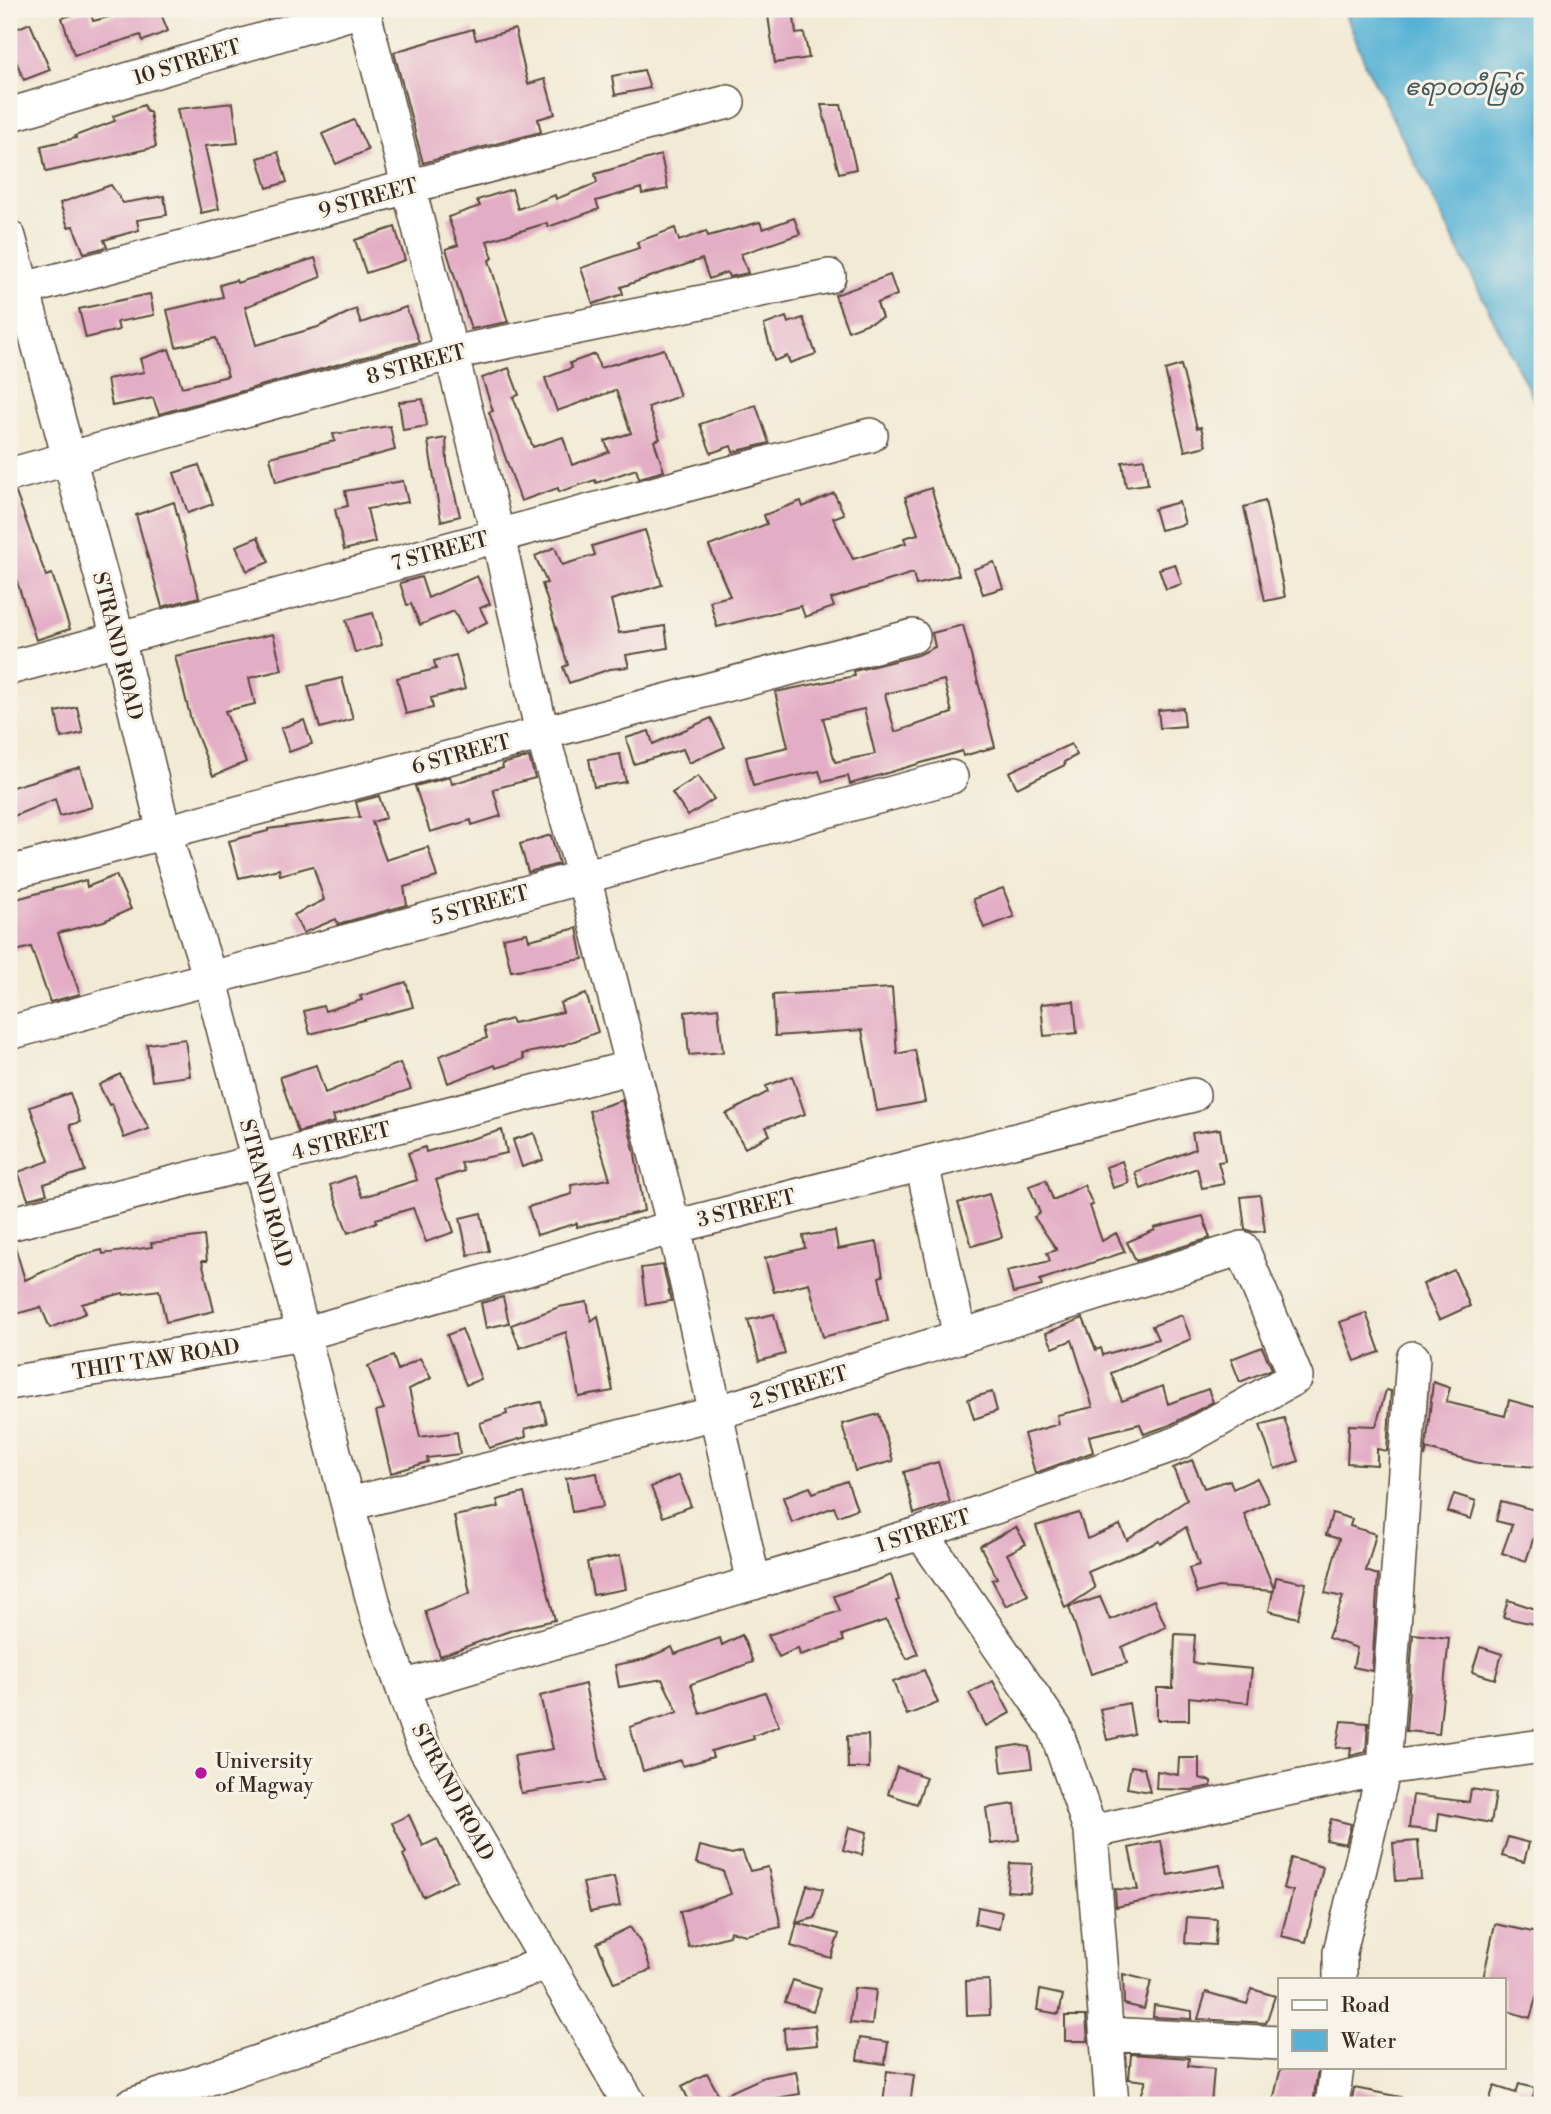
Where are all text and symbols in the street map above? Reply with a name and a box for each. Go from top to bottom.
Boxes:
street label: 10 STREET [130,34,245,92]
water label: ဧရာဝတီမြစ် [1405,71,1525,106]
street label: 9 STREET [316,173,421,225]
street label: 8 STREET [364,339,469,391]
street label: 7 STREET [389,526,492,577]
street label: STRAND ROAD [86,569,148,723]
street label: 6 STREET [409,729,514,781]
street label: 5 STREET [428,880,532,932]
street label: STRAND ROAD [233,1117,297,1270]
street label: 4 STREET [289,1117,394,1167]
street label: 3 STREET [694,1184,798,1234]
street label: THIT TAW ROAD [71,1334,242,1386]
street label: 2 STREET [747,1361,852,1415]
street label: 1 STREET [873,1504,974,1559]
street label: STRAND ROAD [405,1719,499,1866]
place label: University of Magway [215,1749,314,1799]
marker: University of Magway [193,1765,209,1781]
legend [1278,1978,1506,2068]
text: Road [1341,1993,1390,2019]
text: Water [1340,2029,1396,2055]

